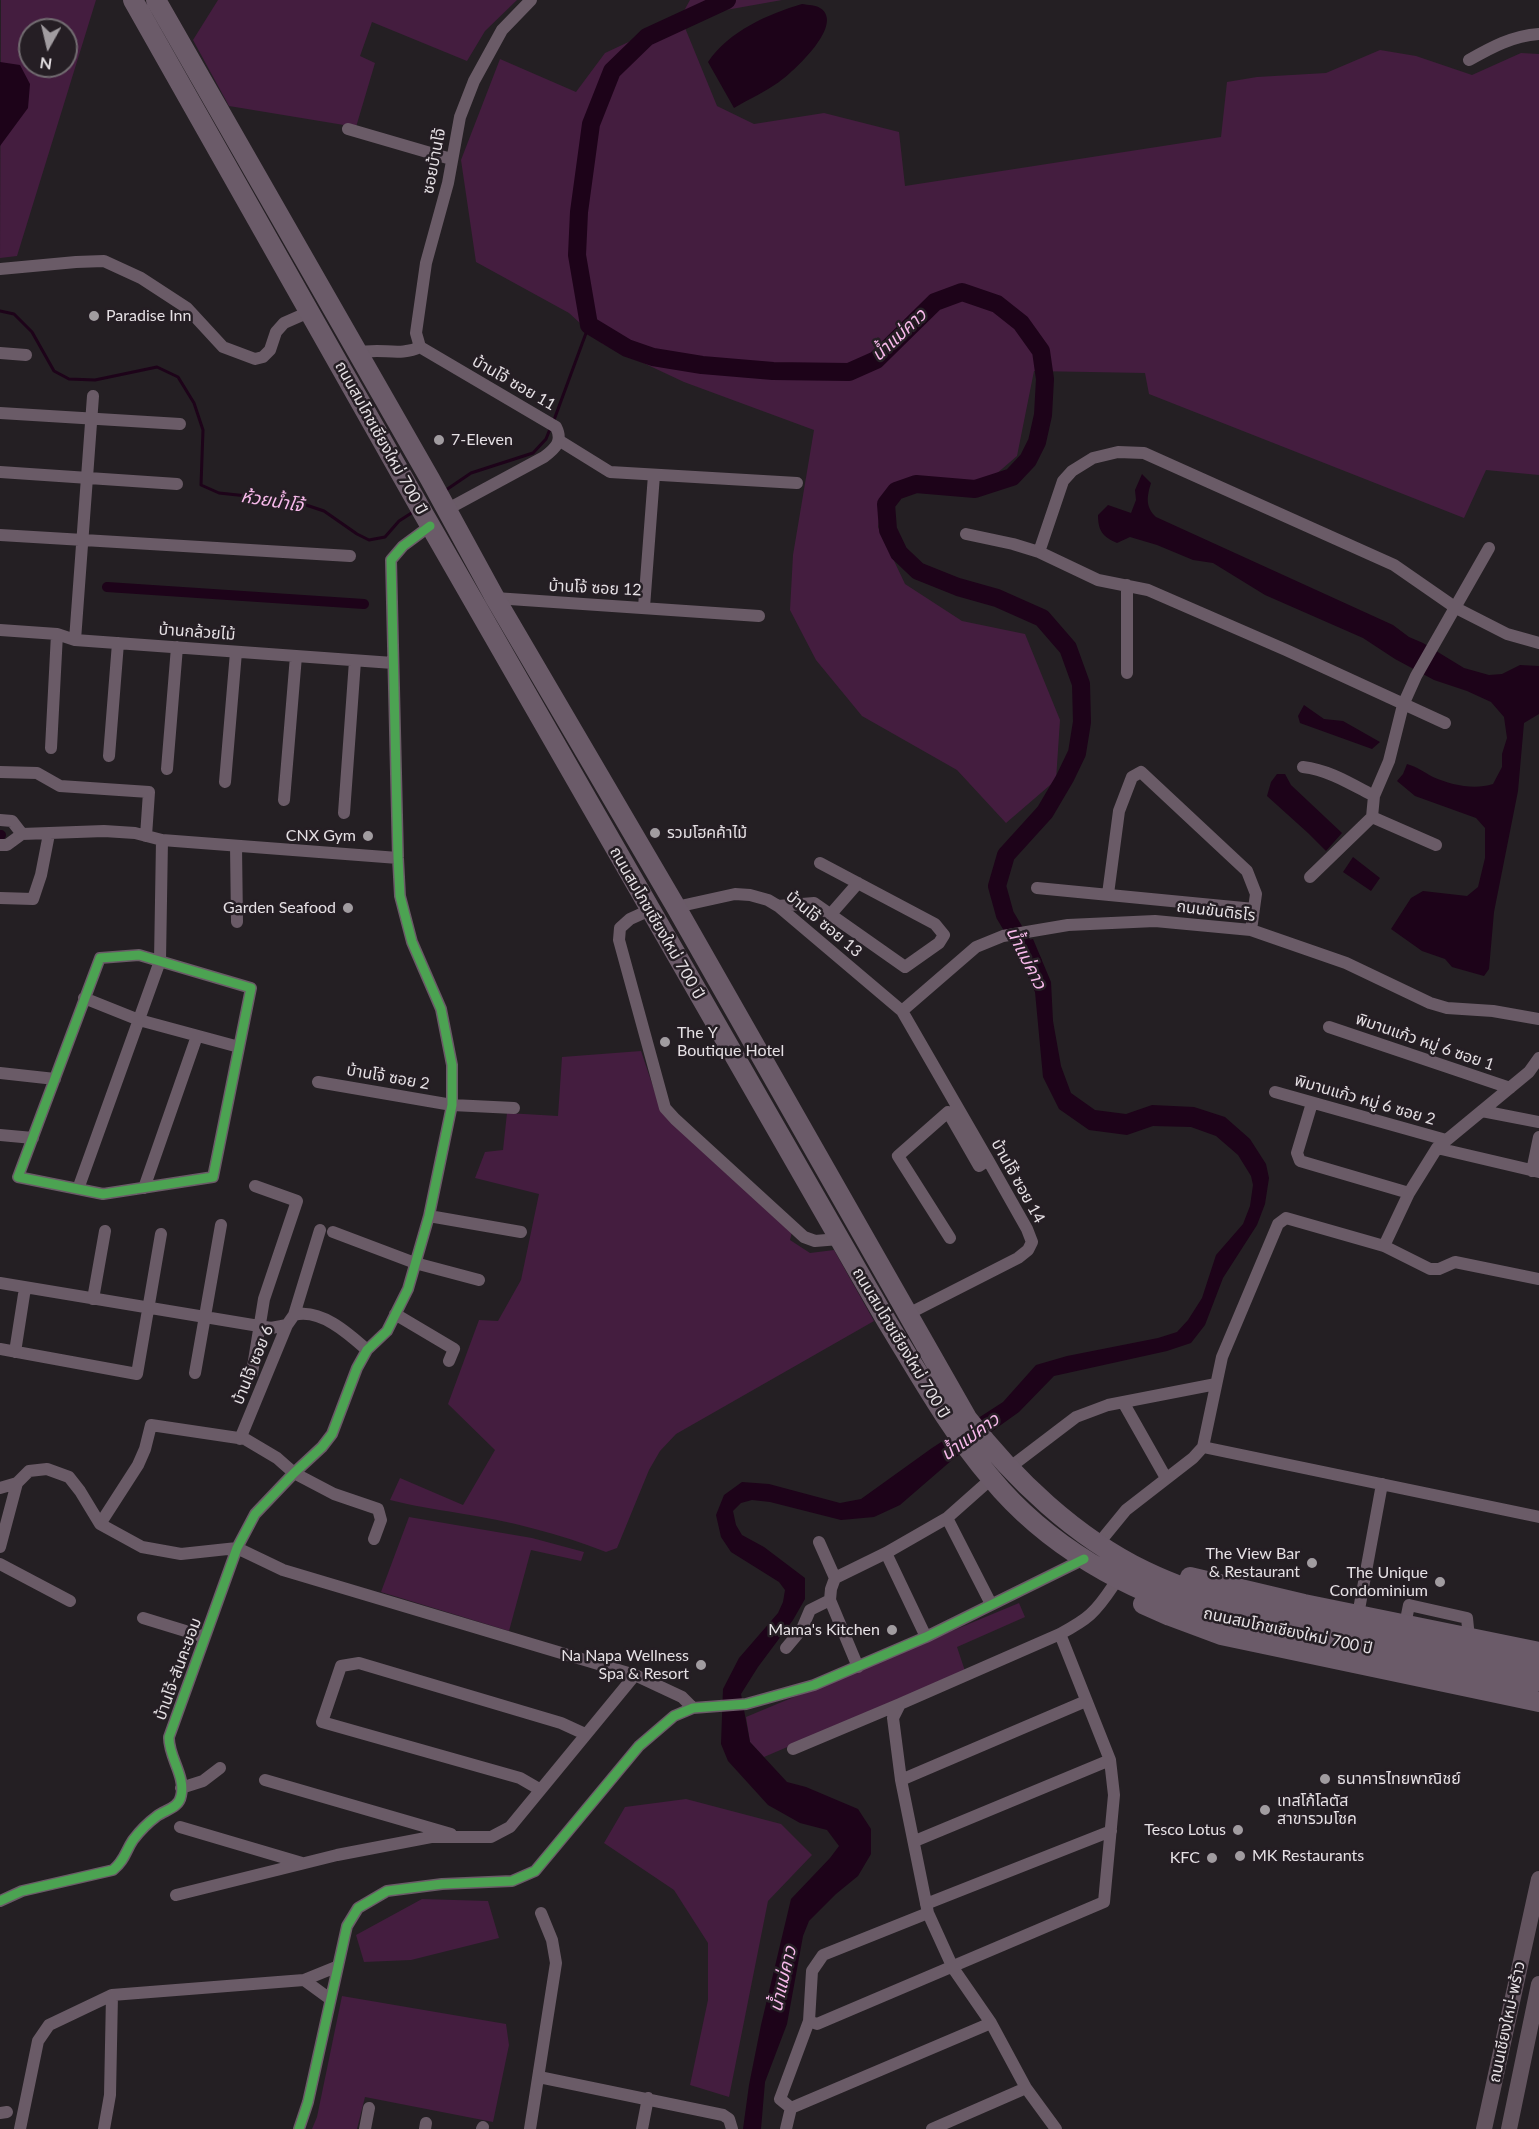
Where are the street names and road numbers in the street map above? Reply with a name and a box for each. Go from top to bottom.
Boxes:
street label: ซอยบ้านโจ้ [418,127,450,195]
street label: บ้านโจ้ ซอย 11 [469,351,559,415]
street label: ถนนสมโภชเชียงใหม่ 700 ปี [331,358,431,518]
street label: บ้านโจ้ ซอย 12 [548,576,642,600]
street label: บ้านกล้วยไม้ [158,620,236,644]
street label: ถนนสมโภชเชียงใหม่ 700 ปี [606,843,708,1003]
street label: บ้านโจ้ ซอย 13 [782,887,866,961]
street label: ถนนขันติธโร [1175,897,1257,925]
street label: พิมานแก้ว หมู่ 6 ซอย 1 [1353,1009,1497,1075]
street label: บ้านโจ้ ซอย 2 [345,1060,431,1094]
street label: พิมานแก้ว หมู่ 6 ซอย 2 [1292,1071,1438,1129]
street label: บ้านโจ้ ซอย 14 [987,1136,1049,1226]
street label: ถนนสมโภชเชียงใหม่ 700 ปี [848,1264,954,1422]
street label: บ้านโจ้ ซอย 6 [228,1322,278,1408]
street label: ถนนสมโภชเชียงใหม่ 700 ปี [1202,1604,1374,1658]
street label: บ้านโจ้-สันคะยอม [151,1615,205,1723]
street label: ถนนเชียงใหม่-พร้าว [1485,1959,1529,2085]

